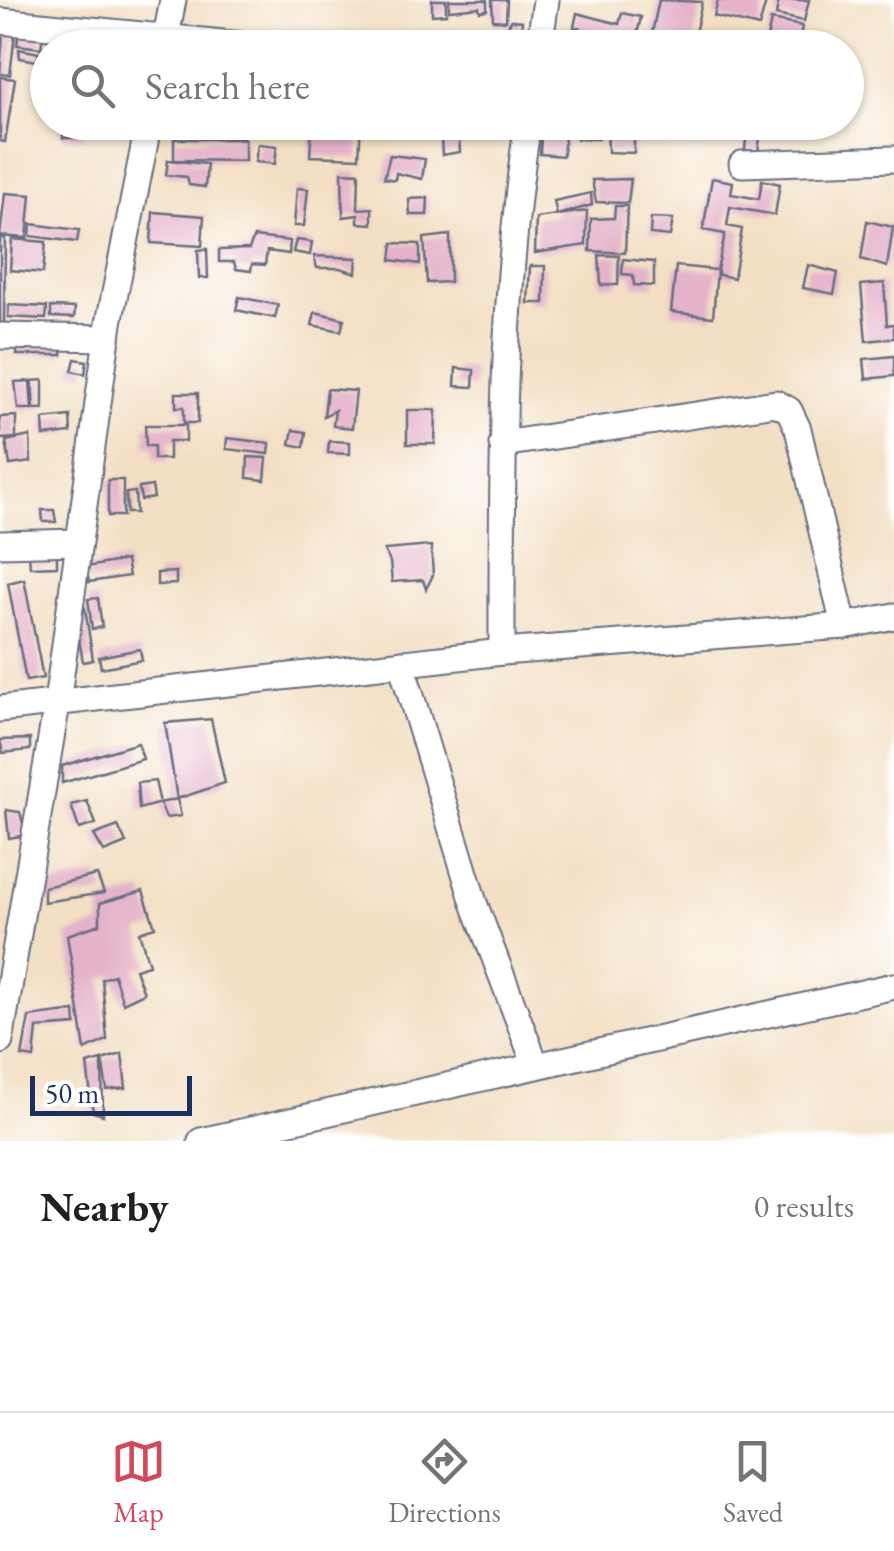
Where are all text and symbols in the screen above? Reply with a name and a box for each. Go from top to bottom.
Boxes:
search box [30,30,864,140]
icon: search [65,58,120,113]
text: Search here [145,61,310,110]
scale bar [30,1071,192,1116]
text: 50 m [45,1075,99,1111]
text: Nearby [40,1179,169,1234]
text: 0 results [754,1185,854,1227]
tab: Map [111,1434,166,1530]
tab: Directions [388,1434,501,1530]
tab: Saved [723,1434,783,1530]

